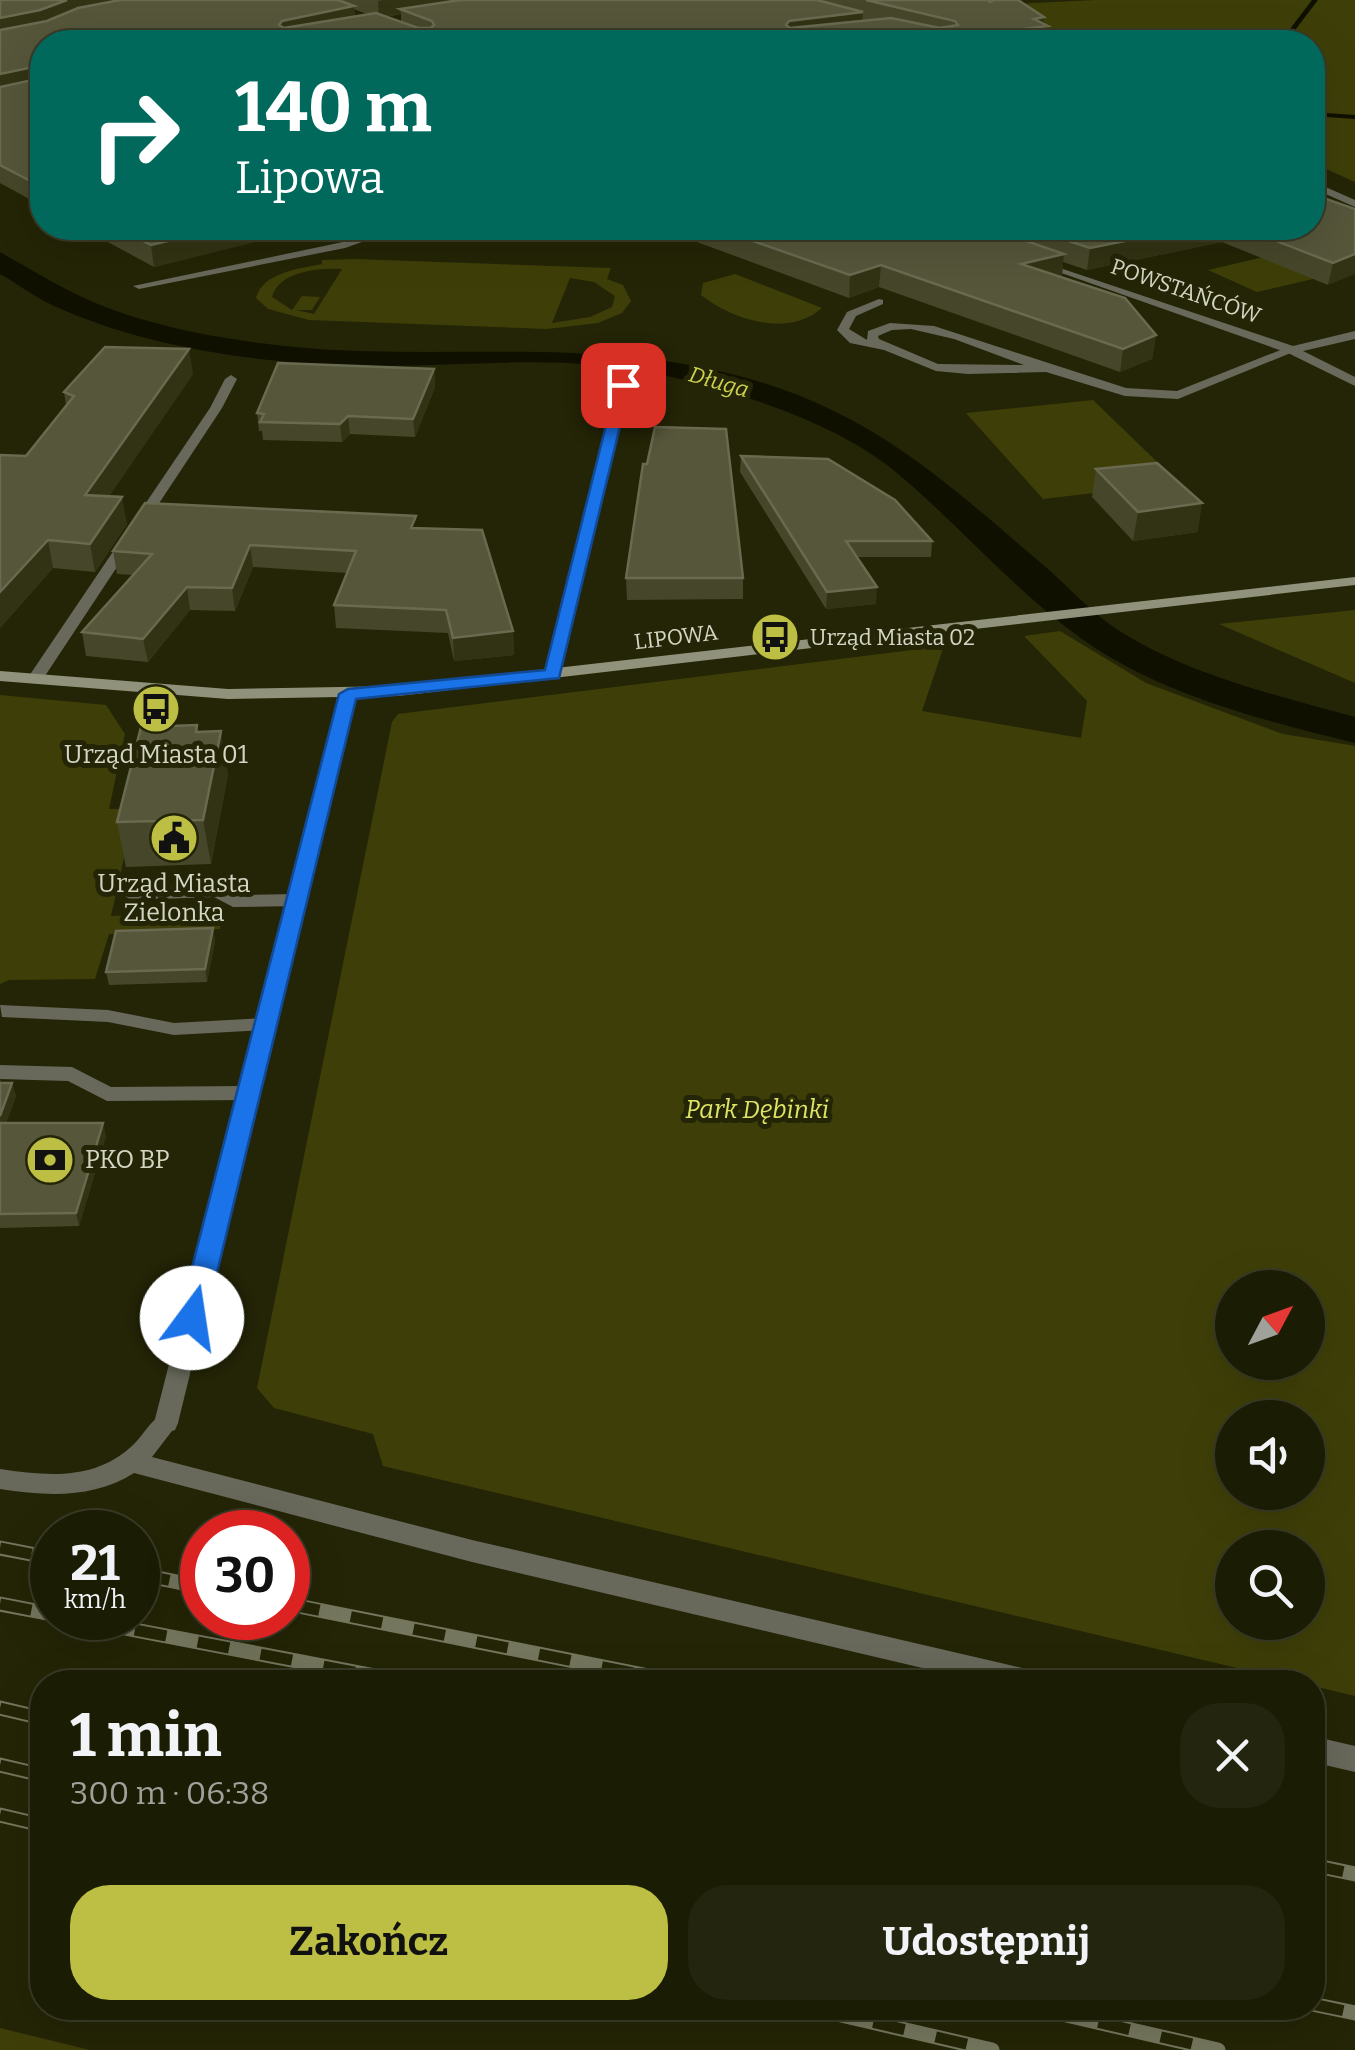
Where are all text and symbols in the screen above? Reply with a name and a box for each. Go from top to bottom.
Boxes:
text: 140 m [235,66,432,150]
icon: right [70,70,200,200]
text: Lipowa [235,151,384,205]
street label: POWSTAŃCÓW [1107,252,1265,329]
pin [581,343,666,428]
icon: arrive [596,358,651,413]
water label: Długa [686,361,752,403]
bus stop icon: Urząd Miasta 02 [749,611,801,663]
street label: LIPOWA [633,618,720,656]
place label: Urząd Miasta 02 [810,624,975,651]
bus stop icon: Urząd Miasta 01 [130,683,182,735]
place label: Urząd Miasta 01 [64,740,248,770]
public building icon: Urząd Miasta Zielonka [148,812,200,864]
place label: Urząd Miasta Zielonka [98,869,251,928]
park label: Park Dębinki [685,1095,829,1125]
bank icon: PKO BP [24,1134,76,1186]
place label: PKO BP [85,1145,170,1175]
position arrow [140,1266,244,1370]
north arrow [1215,1270,1325,1380]
map controls [1215,1270,1325,1640]
button: sound [1215,1400,1325,1510]
speed limit sign: 30 [180,1510,310,1640]
button: search [1215,1530,1325,1640]
text: 21 [70,1533,120,1593]
text: km/h [64,1585,126,1615]
text: 1 min [70,1700,222,1772]
button: close [1180,1703,1285,1808]
text: 300 m · 06:38 [70,1774,269,1812]
button: Zakończ [70,1885,668,2000]
button: Udostępnij [688,1885,1285,2000]

